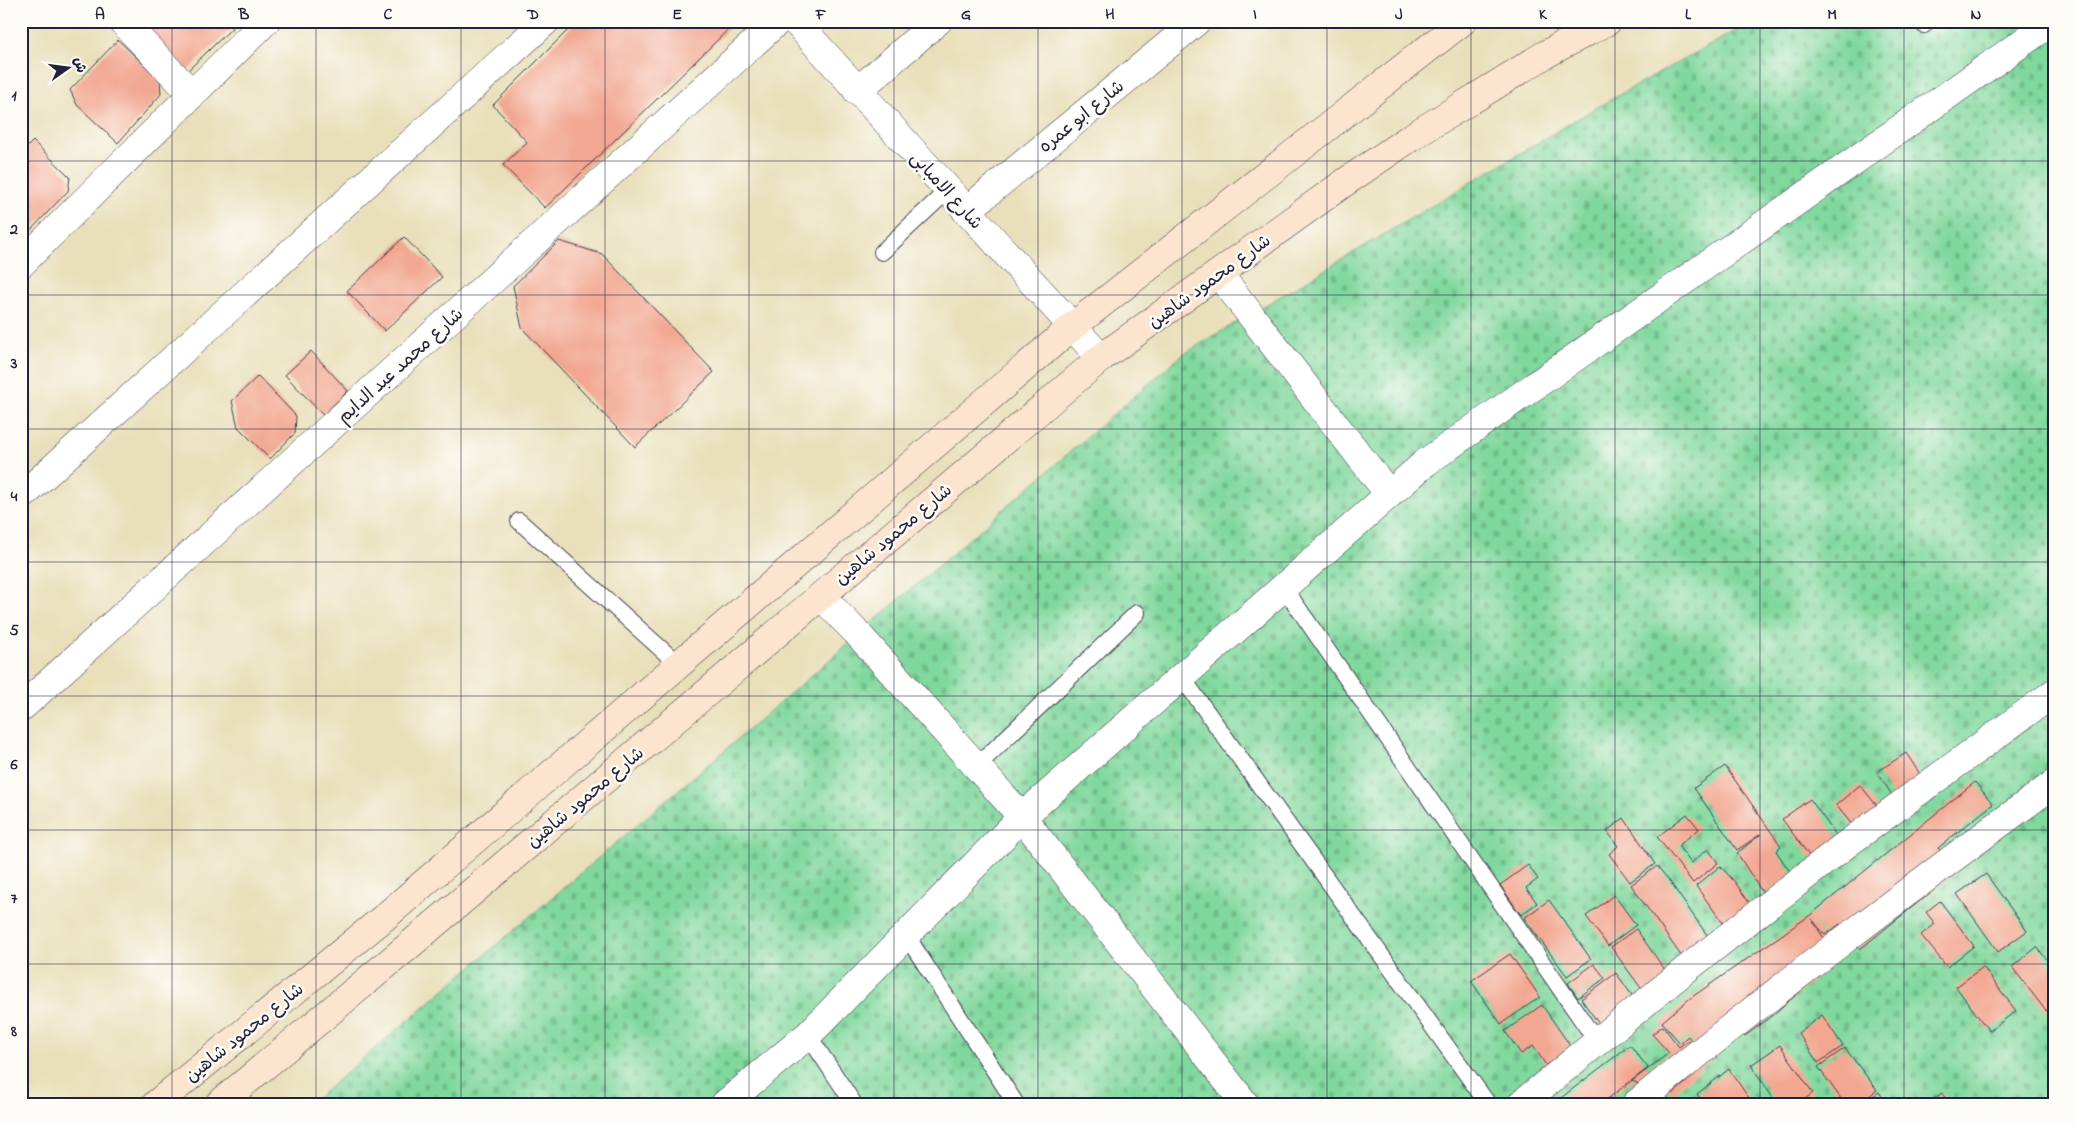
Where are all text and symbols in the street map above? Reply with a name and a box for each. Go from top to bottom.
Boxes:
text: A [95,3,105,27]
text: B [238,3,250,27]
text: C [384,3,393,27]
text: D [526,3,539,27]
text: E [672,3,682,27]
text: F [815,3,827,27]
text: G [961,3,971,27]
text: H [1105,3,1115,27]
text: I [1253,3,1257,27]
text: J [1395,3,1403,27]
text: K [1539,3,1548,27]
text: L [1685,3,1692,27]
text: M [1827,3,1837,27]
text: N [1971,3,1982,27]
north arrow [42,42,92,92]
text: ش [67,55,91,75]
street label: شارع ابو عمره [1034,75,1131,160]
text: 1 [11,84,17,108]
street label: شارع الامبابى [903,146,988,236]
text: 2 [9,218,18,242]
street label: شارع محمود شاهين [1143,229,1277,336]
street label: شارع محمد عبد الدايم [332,303,470,430]
text: 3 [10,352,18,376]
street label: شارع محمود شاهين [830,479,959,593]
text: 4 [10,485,18,509]
text: 5 [9,619,19,643]
street label: شارع محمود شاهين [522,742,651,856]
text: 6 [9,753,18,777]
text: 7 [11,887,18,911]
street label: شارع محمود شاهين [180,977,310,1090]
text: 8 [10,1020,17,1044]

